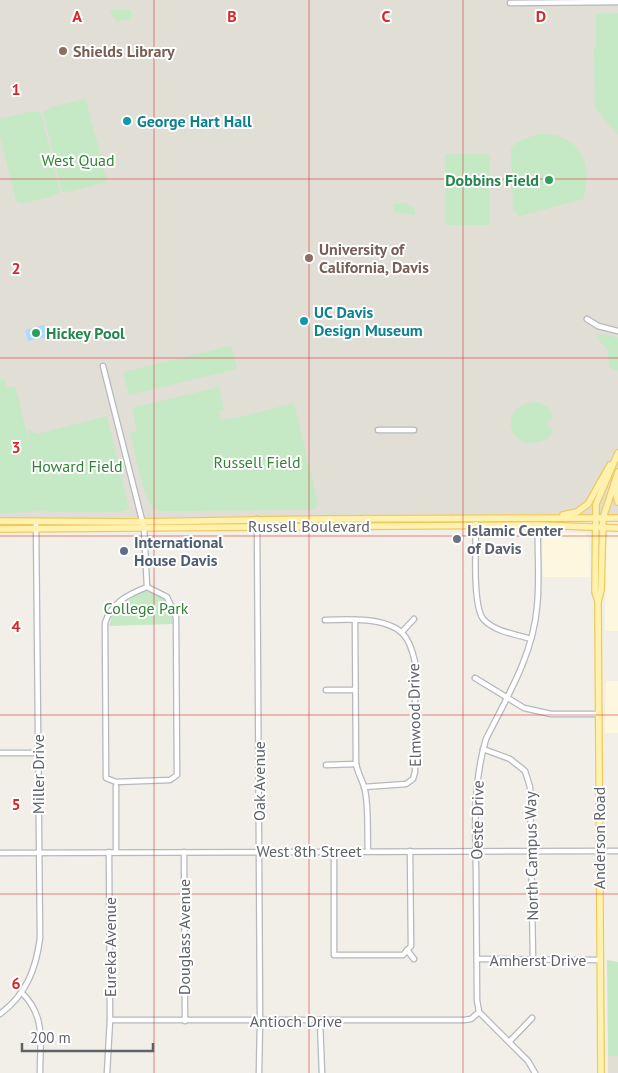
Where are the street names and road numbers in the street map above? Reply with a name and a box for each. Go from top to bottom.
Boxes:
street label: Russell Boulevard [248,516,370,536]
street label: Elmwood Drive [403,663,425,767]
street label: Miller Drive [28,734,48,814]
street label: Oak Avenue [249,741,269,821]
street label: Oeste Drive [466,780,488,860]
street label: Anderson Road [589,787,609,889]
street label: North Campus Way [520,791,542,921]
street label: West 8th Street [256,841,362,861]
street label: Douglass Avenue [174,879,194,995]
street label: Eureka Avenue [100,897,120,997]
street label: Amherst Drive [490,950,586,970]
street label: Antioch Drive [250,1011,342,1031]

